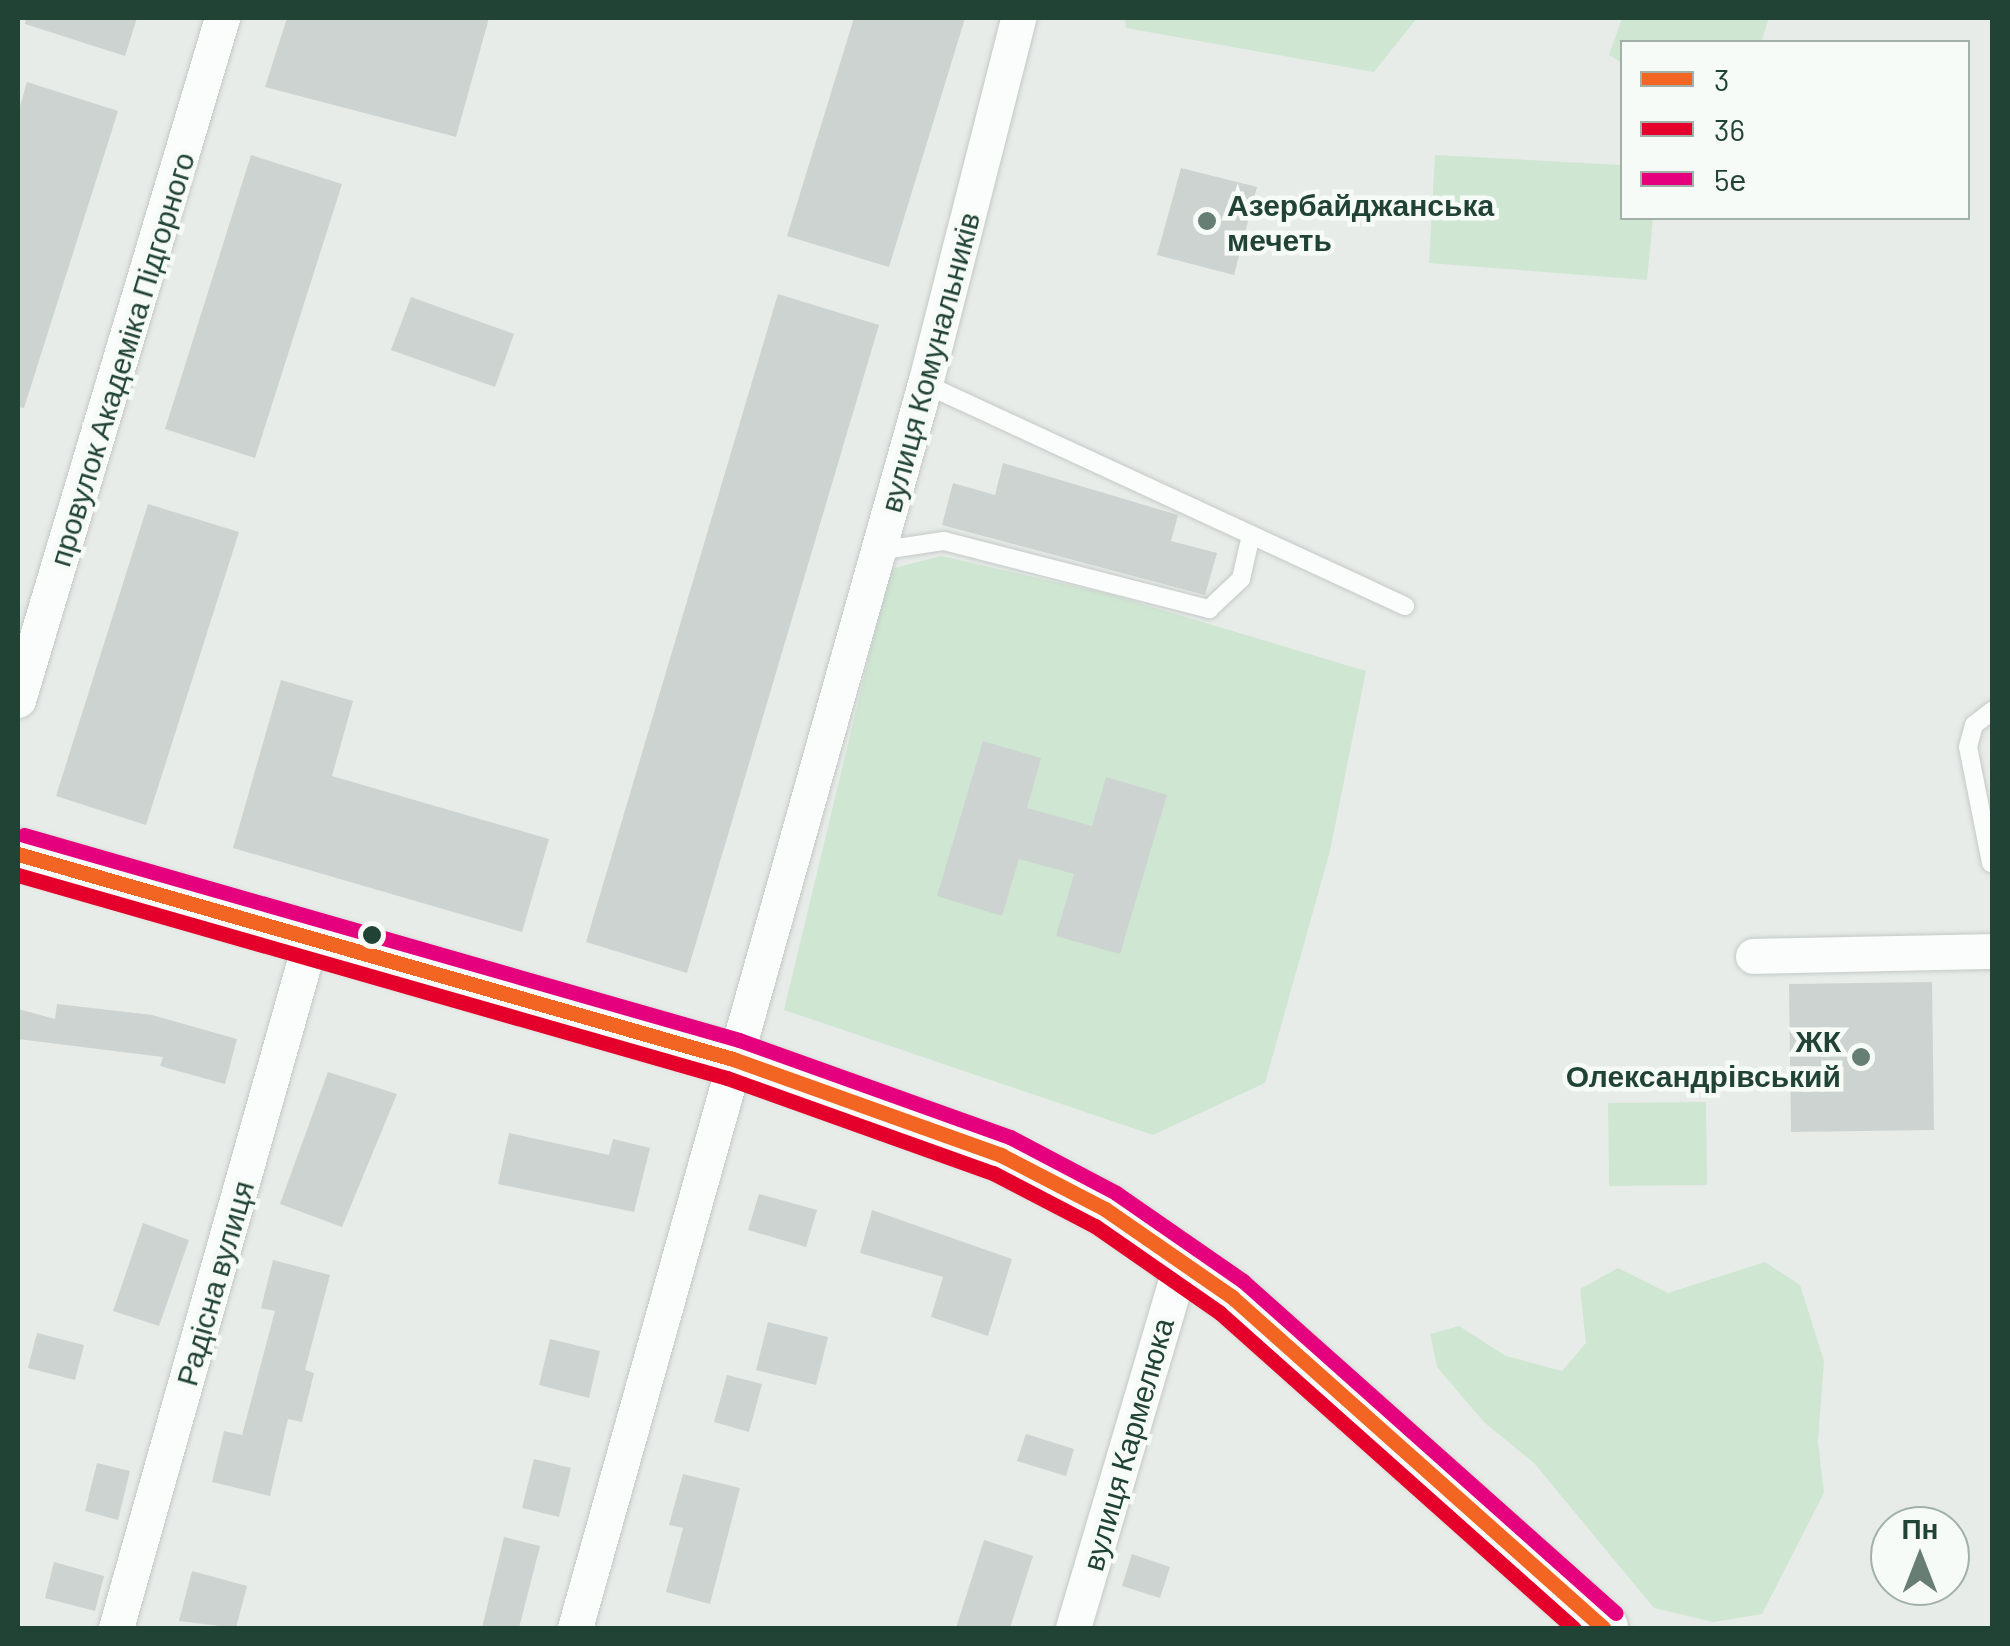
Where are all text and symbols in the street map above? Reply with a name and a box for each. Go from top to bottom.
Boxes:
legend [1620,40,1970,220]
text: 3 [1714,61,1729,97]
text: 36 [1714,111,1745,147]
street label: провулок Академіка Підгорного [41,148,201,570]
text: 5е [1714,161,1746,197]
place label: Азербайджанська мечеть [1227,186,1494,256]
street label: вулиця Комунальників [872,208,986,516]
marker: Азербайджанська мечеть [1196,210,1218,232]
unlabelled marker [362,925,382,945]
place label: ЖК Олександрівський [1566,1022,1841,1092]
marker: ЖК Олександрівський [1850,1046,1872,1068]
street label: Радісна вулиця [168,1176,260,1390]
street label: вулиця Кармелюка [1074,1314,1180,1574]
north arrow [1870,1506,1970,1606]
text: Пн [1901,1511,1939,1545]

